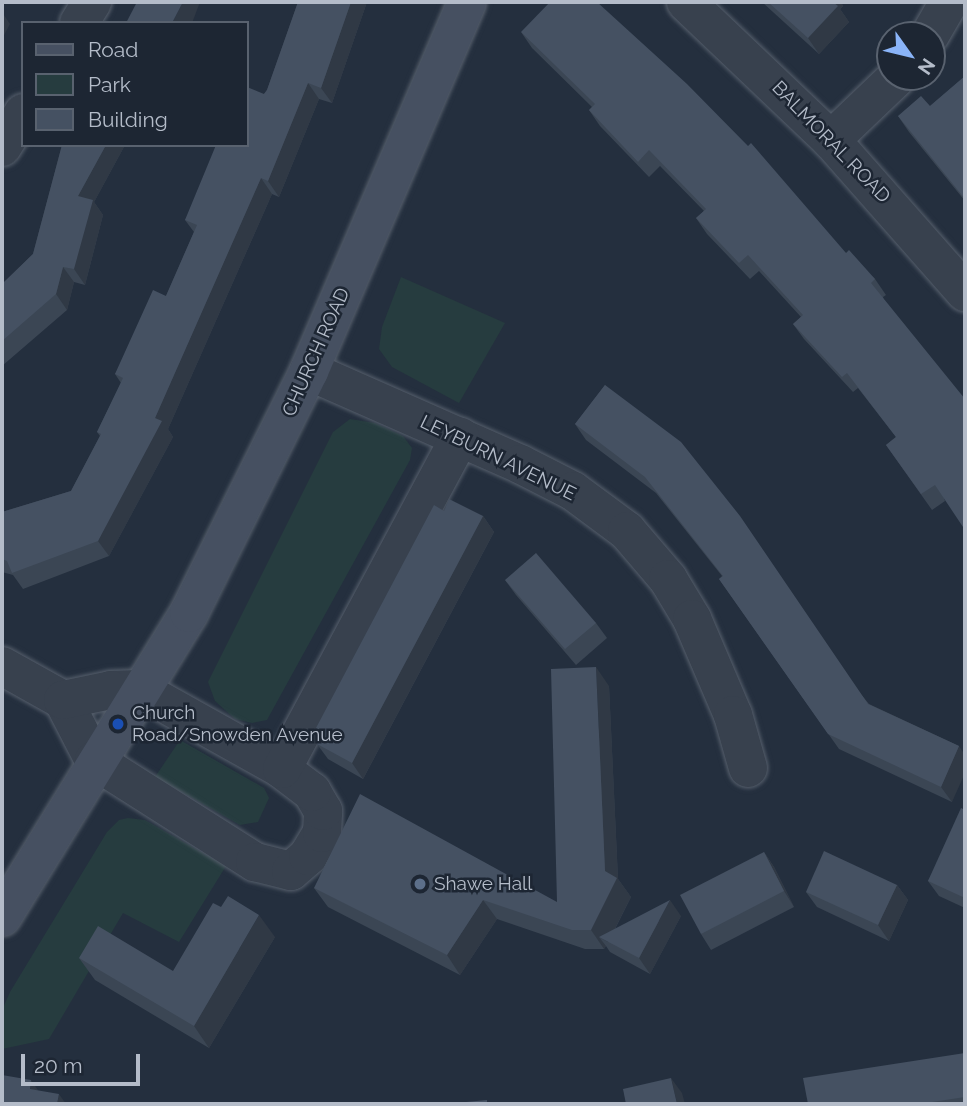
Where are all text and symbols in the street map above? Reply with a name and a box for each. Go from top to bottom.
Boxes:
legend [21,21,248,147]
north arrow [876,21,946,91]
text: Road [88,37,138,62]
text: N [914,54,940,79]
text: Park [88,72,131,97]
street label: BALMORAL ROAD [767,76,895,208]
text: Building [88,107,168,132]
street label: CHURCH ROAD [277,284,355,420]
street label: LEYBURN AVENUE [416,410,580,506]
place label: Church Road/Snowden Avenue [132,702,343,746]
marker: Church Road/Snowden Avenue [110,716,126,732]
place label: Shawe Hall [434,873,532,895]
marker: Shawe Hall [412,876,428,892]
scale bar [24,1040,144,1084]
text: 20 m [34,1053,82,1078]

